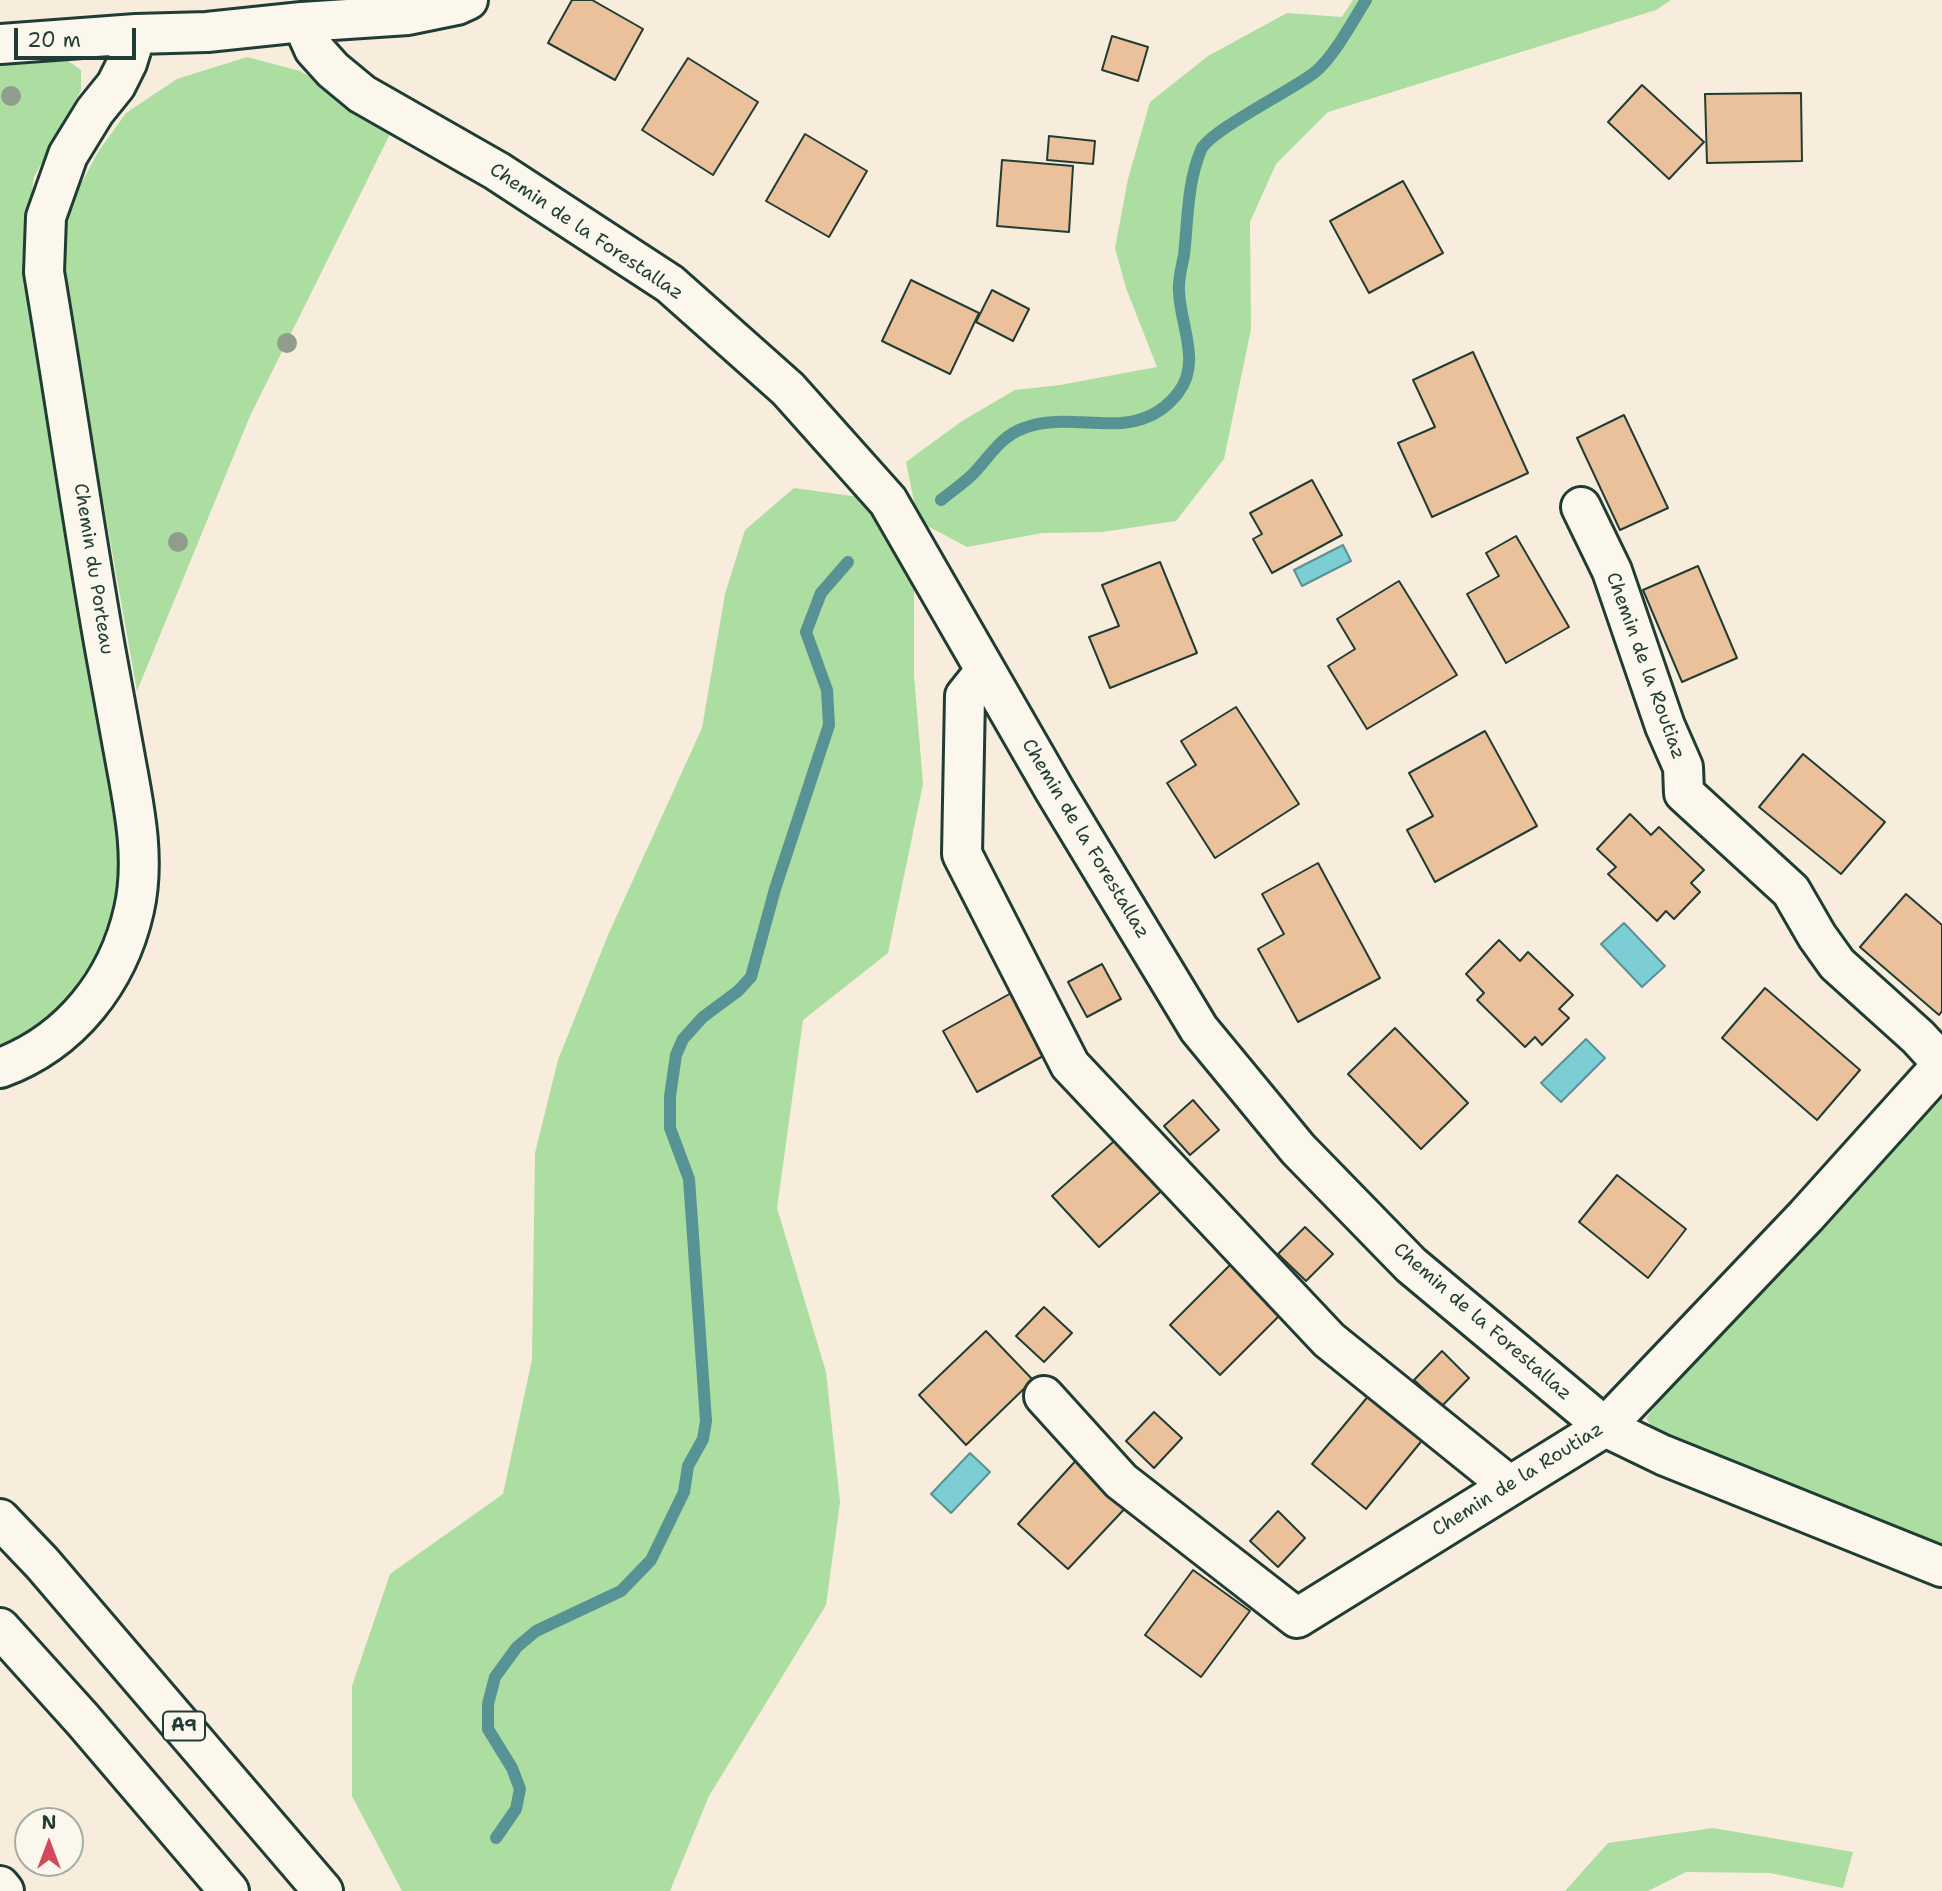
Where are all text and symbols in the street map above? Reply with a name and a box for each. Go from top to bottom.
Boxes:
scale bar [18,14,140,58]
text: 20 m [27,26,81,54]
street label: Chemin de la Forestallaz [485,159,687,305]
street label: Chemin du Porteau [68,482,118,656]
street label: Chemin de la Routiaz [1601,569,1689,763]
street label: Chemin de la Forestallaz [1016,735,1154,943]
street label: Chemin de la Forestallaz [1388,1238,1576,1406]
street label: Chemin de la Routiaz [1428,1418,1608,1542]
road number: A9 [163,1712,205,1741]
north arrow [14,1807,84,1877]
text: N [41,1810,57,1835]

